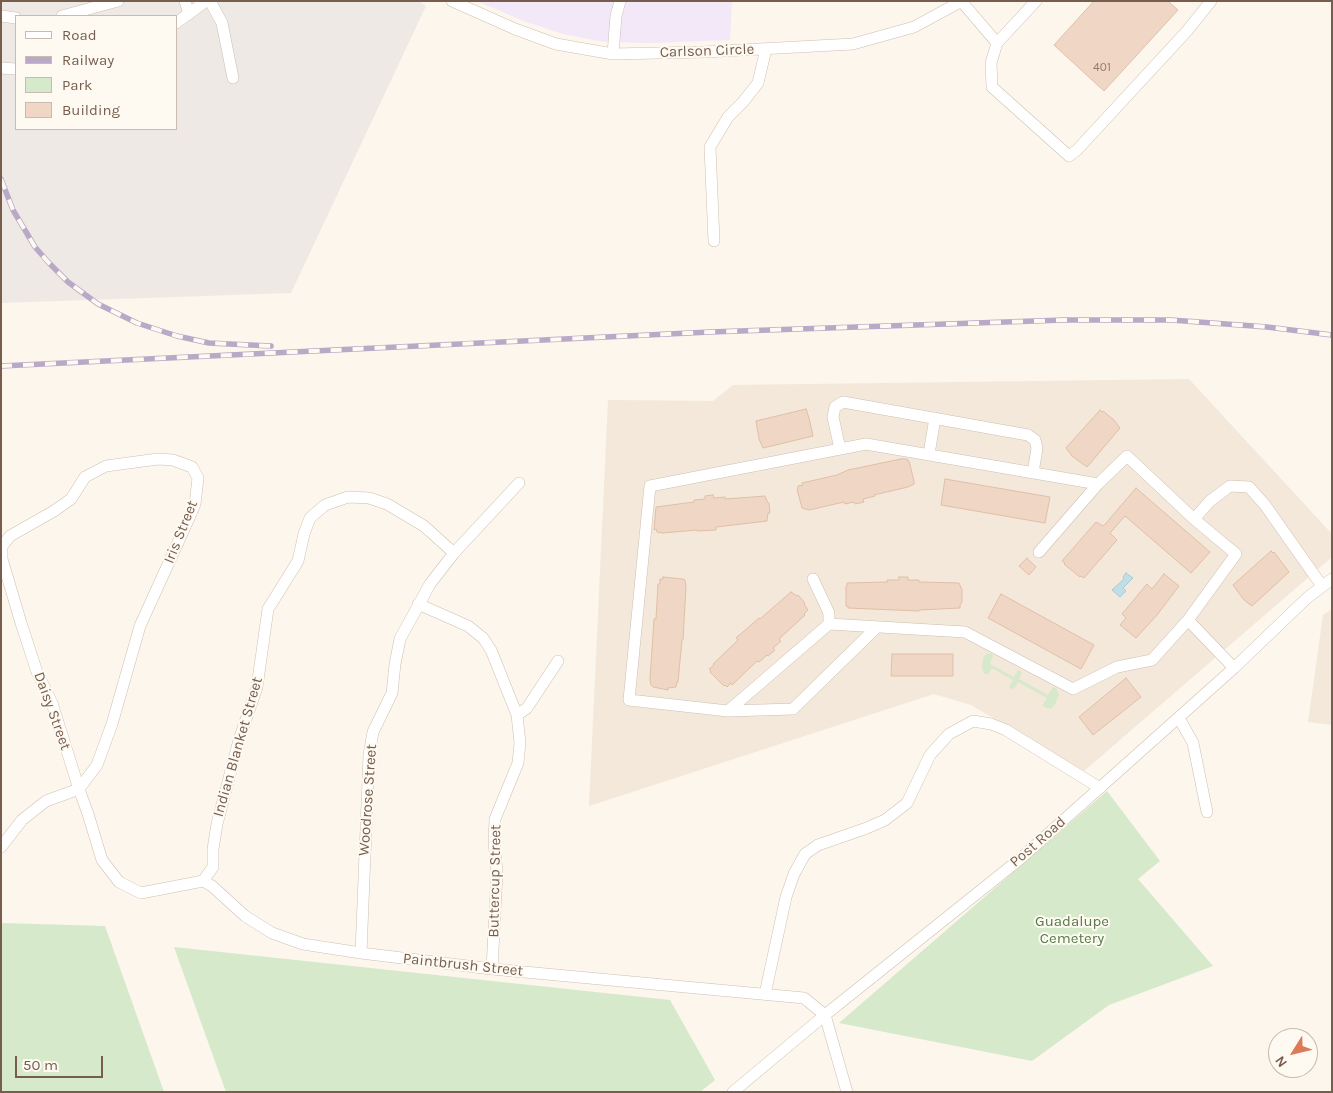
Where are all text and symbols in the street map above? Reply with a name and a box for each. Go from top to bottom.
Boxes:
legend [15,15,178,130]
text: Road [62,26,97,44]
street label: Carlson Circle [659,40,755,62]
text: Railway [62,51,114,69]
house number: 401 [1093,61,1111,75]
text: Park [62,76,92,94]
text: Building [62,101,120,119]
street label: Iris Street [160,498,202,566]
street label: Daisy Street [30,669,74,753]
street label: Indian Blanket Street [209,675,267,819]
street label: Woodrose Street [355,743,381,857]
street label: Post Road [1006,813,1070,871]
street label: Buttercup Street [485,824,505,938]
park label: Guadalupe Cemetery [1035,913,1109,948]
street label: Paintbrush Street [402,950,524,980]
north arrow [1268,1028,1318,1078]
scale bar [18,1046,105,1078]
text: N [1271,1052,1291,1071]
text: 50 m [23,1056,58,1074]

